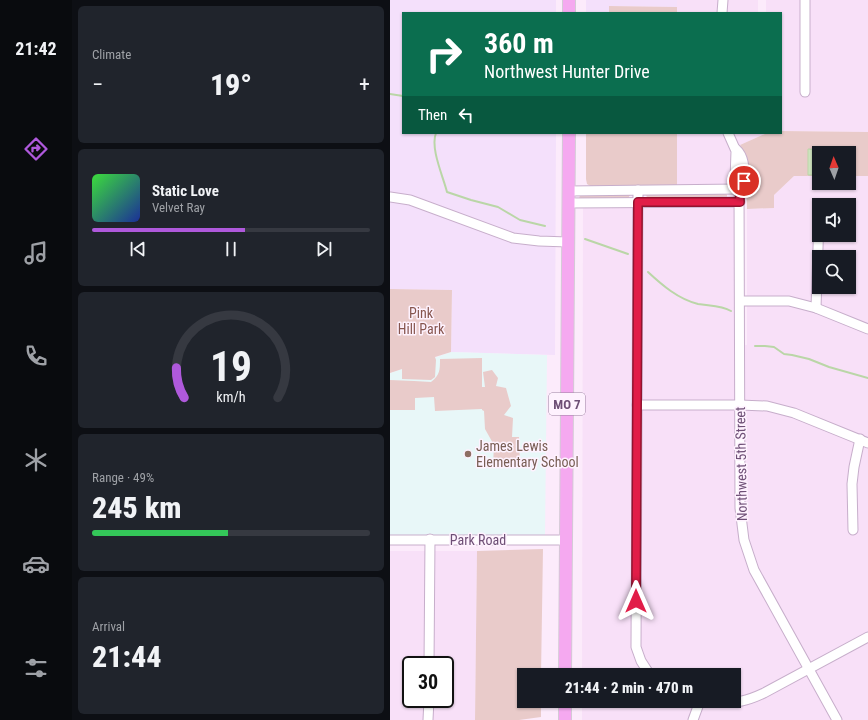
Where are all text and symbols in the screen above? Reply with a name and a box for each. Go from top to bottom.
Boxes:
text: 360 m [484,27,554,60]
icon: right [418,28,470,80]
text: 21:42 [15,38,57,59]
text: Climate [92,47,131,62]
text: Northwest Hunter Drive [484,61,650,82]
text: 19° [210,67,252,102]
text: − [92,72,103,97]
text: + [359,72,370,97]
icon: left [455,104,477,126]
text: Then [418,106,447,124]
icon: directions [22,135,50,163]
north arrow [812,146,856,190]
map controls [812,146,856,294]
pin [727,164,761,198]
icon: arrive [733,170,755,192]
text: Static Love [152,182,219,200]
button: sound [812,198,856,242]
text: Velvet Ray [152,200,205,215]
icon: previous [127,238,149,260]
icon: pause [220,238,242,260]
icon: next [313,238,335,260]
icon: music [22,239,50,267]
button: search [812,250,856,294]
park label: Pink Hill Park [398,305,445,337]
icon: phone [22,342,50,370]
text: 19 [210,342,252,391]
text: km/h [216,389,246,405]
road number: MO 7 [549,393,585,415]
street label: Northwest 5th Street [732,407,750,521]
place label: James Lewis Elementary School [476,438,579,470]
icon: climate [22,446,50,474]
marker: James Lewis Elementary School [463,449,473,459]
text: Range · 49% [92,470,154,485]
text: 245 km [92,490,181,525]
street label: Park Road [450,532,506,548]
icon: car [22,550,50,578]
position arrow [615,580,657,622]
text: Arrival [92,619,125,634]
text: 21:44 [92,639,161,674]
icon: filters [22,654,50,682]
speed limit sign: 30 [402,656,454,708]
text: 21:44 · 2 min · 470 m [565,679,693,697]

